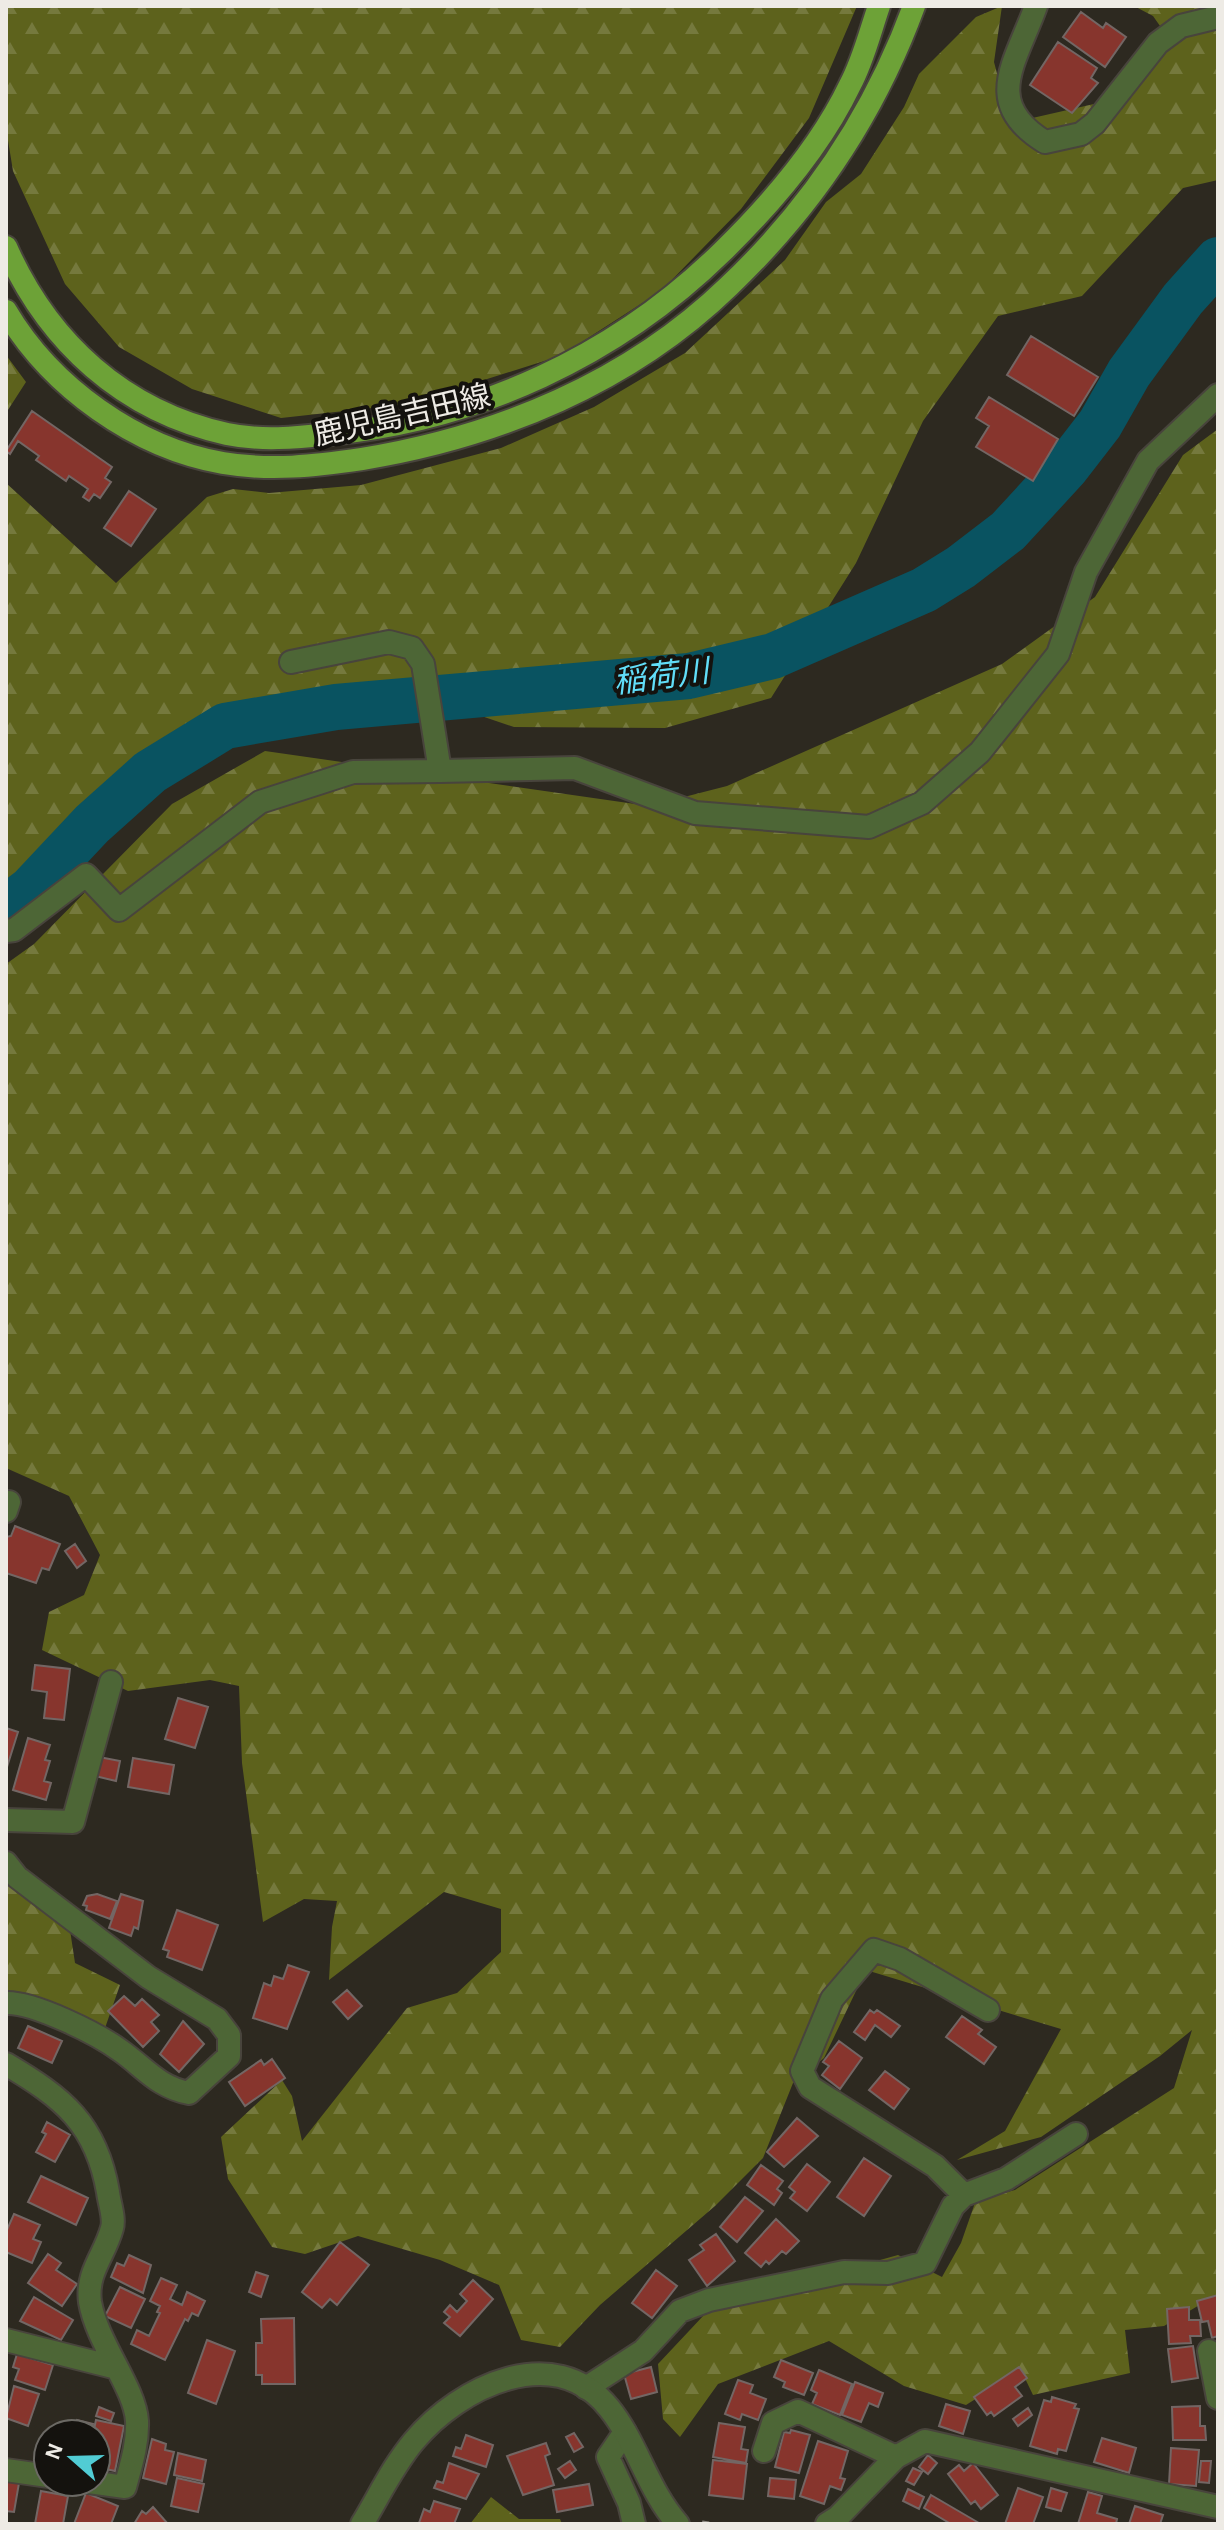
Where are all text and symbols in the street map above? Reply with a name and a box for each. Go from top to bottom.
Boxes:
street label: 鹿児島吉田線 [311,379,493,451]
water label: 稲荷川 [611,654,714,699]
north arrow [32,2418,112,2498]
text: N [41,2441,67,2462]

